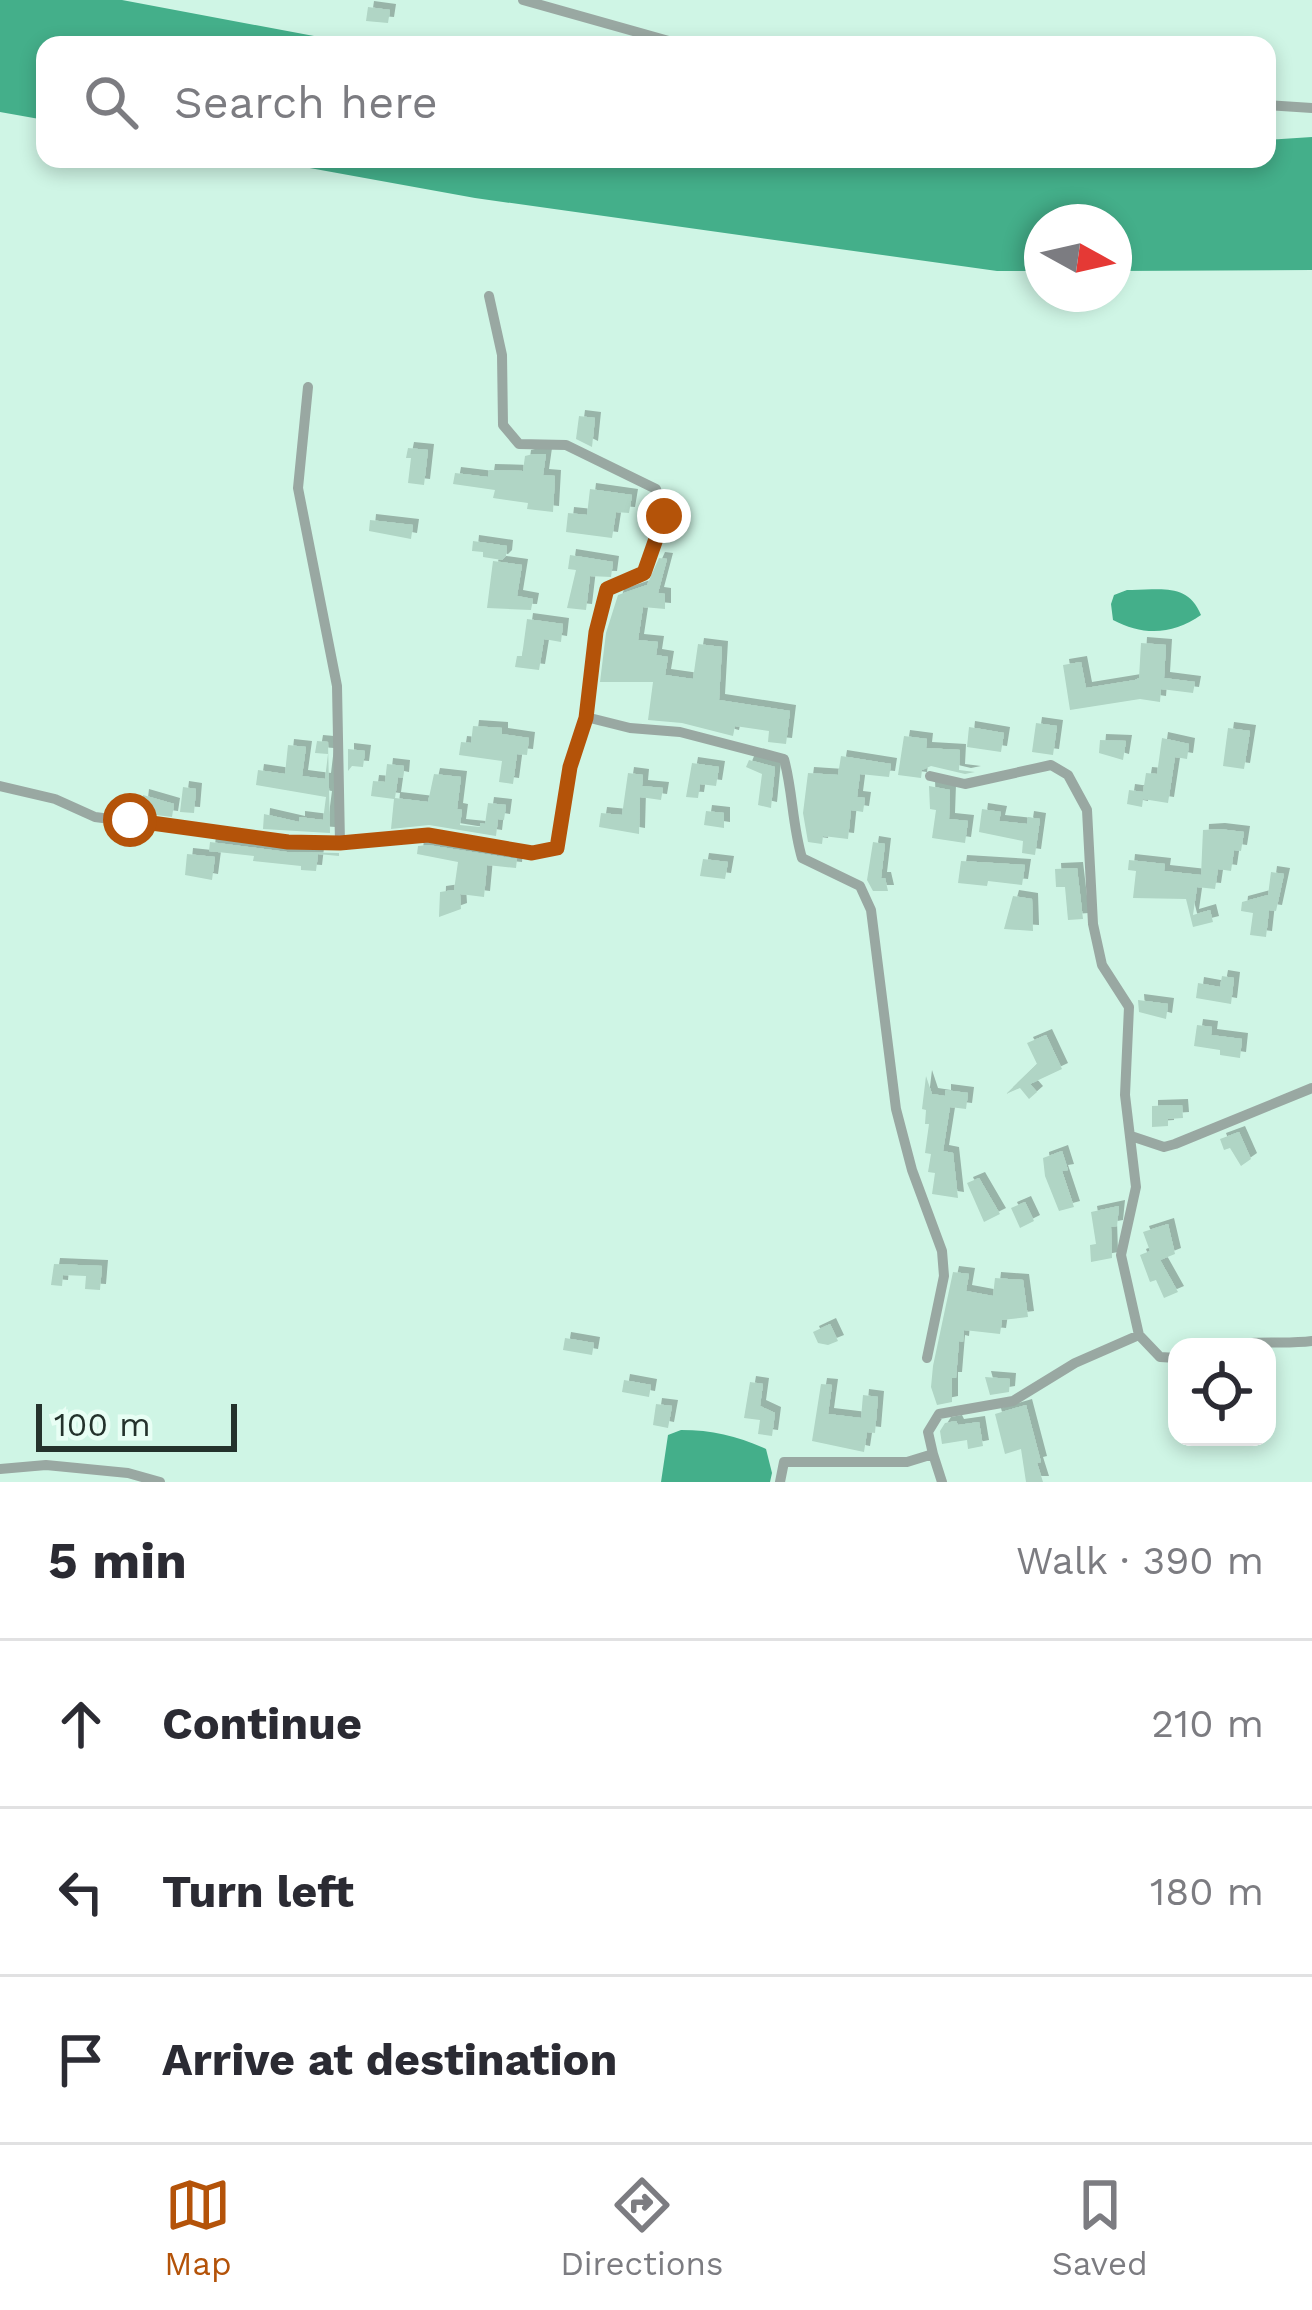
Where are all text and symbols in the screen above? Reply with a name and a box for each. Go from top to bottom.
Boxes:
search box [36,36,1276,168]
icon: search [78,69,144,135]
text: Search here [174,76,438,129]
north arrow [1024,204,1132,312]
route end [637,489,691,543]
route start [103,793,157,847]
map controls [1168,1338,1276,1446]
button: locate [1168,1338,1276,1446]
scale bar [36,1398,237,1451]
text: 100 m [54,1405,151,1444]
text: 5 min [48,1531,187,1590]
text: Walk · 390 m [1016,1538,1264,1583]
icon: ahead [48,1691,114,1757]
text: Continue [162,1697,362,1750]
text: 210 m [1151,1701,1264,1746]
icon: left [48,1859,114,1925]
text: Turn left [162,1865,354,1918]
text: 180 m [1150,1869,1264,1914]
icon: arrive [48,2027,114,2093]
text: Arrive at destination [162,2033,617,2086]
tab: Map [164,2172,232,2283]
tab: Directions [560,2172,723,2283]
tab: Saved [1052,2172,1148,2283]

